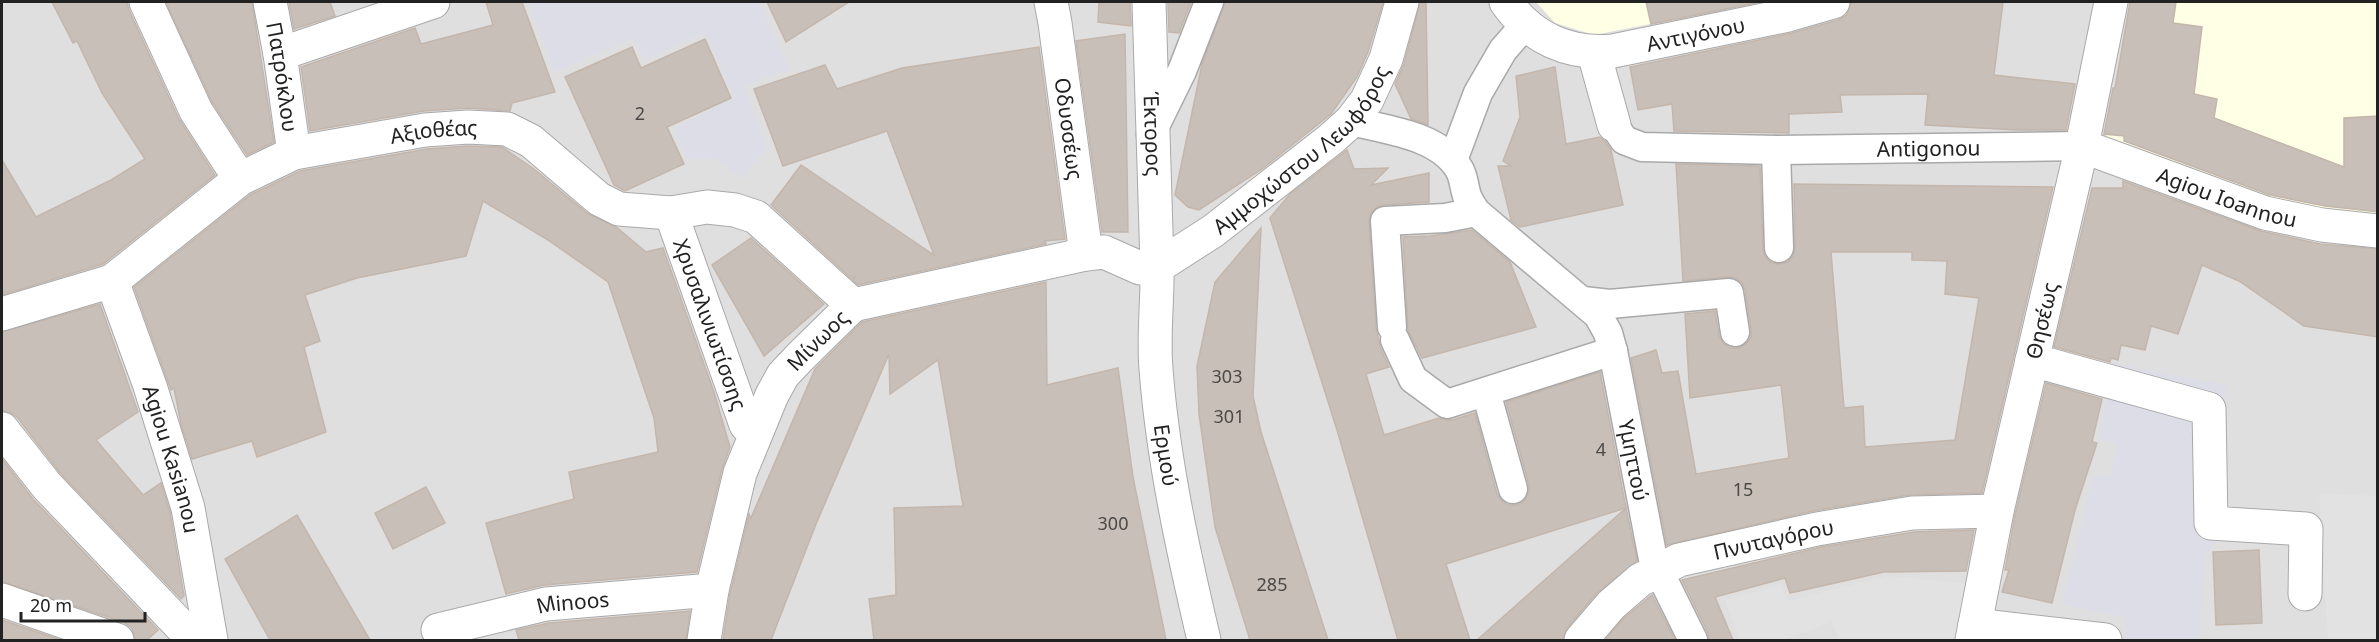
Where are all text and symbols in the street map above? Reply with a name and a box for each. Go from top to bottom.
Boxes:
street label: Αντιγόνου [1644,10,1747,58]
street label: Πατρόκλου [260,19,305,134]
street label: Αμμοχώστου Λεωφόρος [1207,61,1395,240]
street label: Οδυσσέως [1048,76,1090,182]
street label: Έκτορος [1138,91,1168,177]
house number: 2 [635,101,645,125]
street label: Αξιοθέας [388,113,478,150]
street label: Antigonou [1877,133,1981,163]
street label: Agiou Ioannou [2153,161,2299,233]
street label: Χρυσαλινιωτίσσης [667,235,754,414]
street label: Θησέως [2019,279,2064,362]
street label: Μίνωος [780,303,854,377]
house number: 303 [1212,364,1242,388]
street label: Agiou Kasianou [136,381,206,535]
house number: 301 [1214,404,1244,428]
street label: Υμηττού [1612,417,1656,503]
street label: Ερμού [1148,422,1185,488]
house number: 4 [1596,437,1606,461]
house number: 15 [1733,477,1753,501]
house number: 300 [1098,511,1128,535]
street label: Πνυταγόρου [1711,512,1836,566]
house number: 285 [1257,572,1287,596]
scale bar [21,585,146,623]
street label: Minoos [533,585,610,620]
text: 20 m [30,593,72,617]

